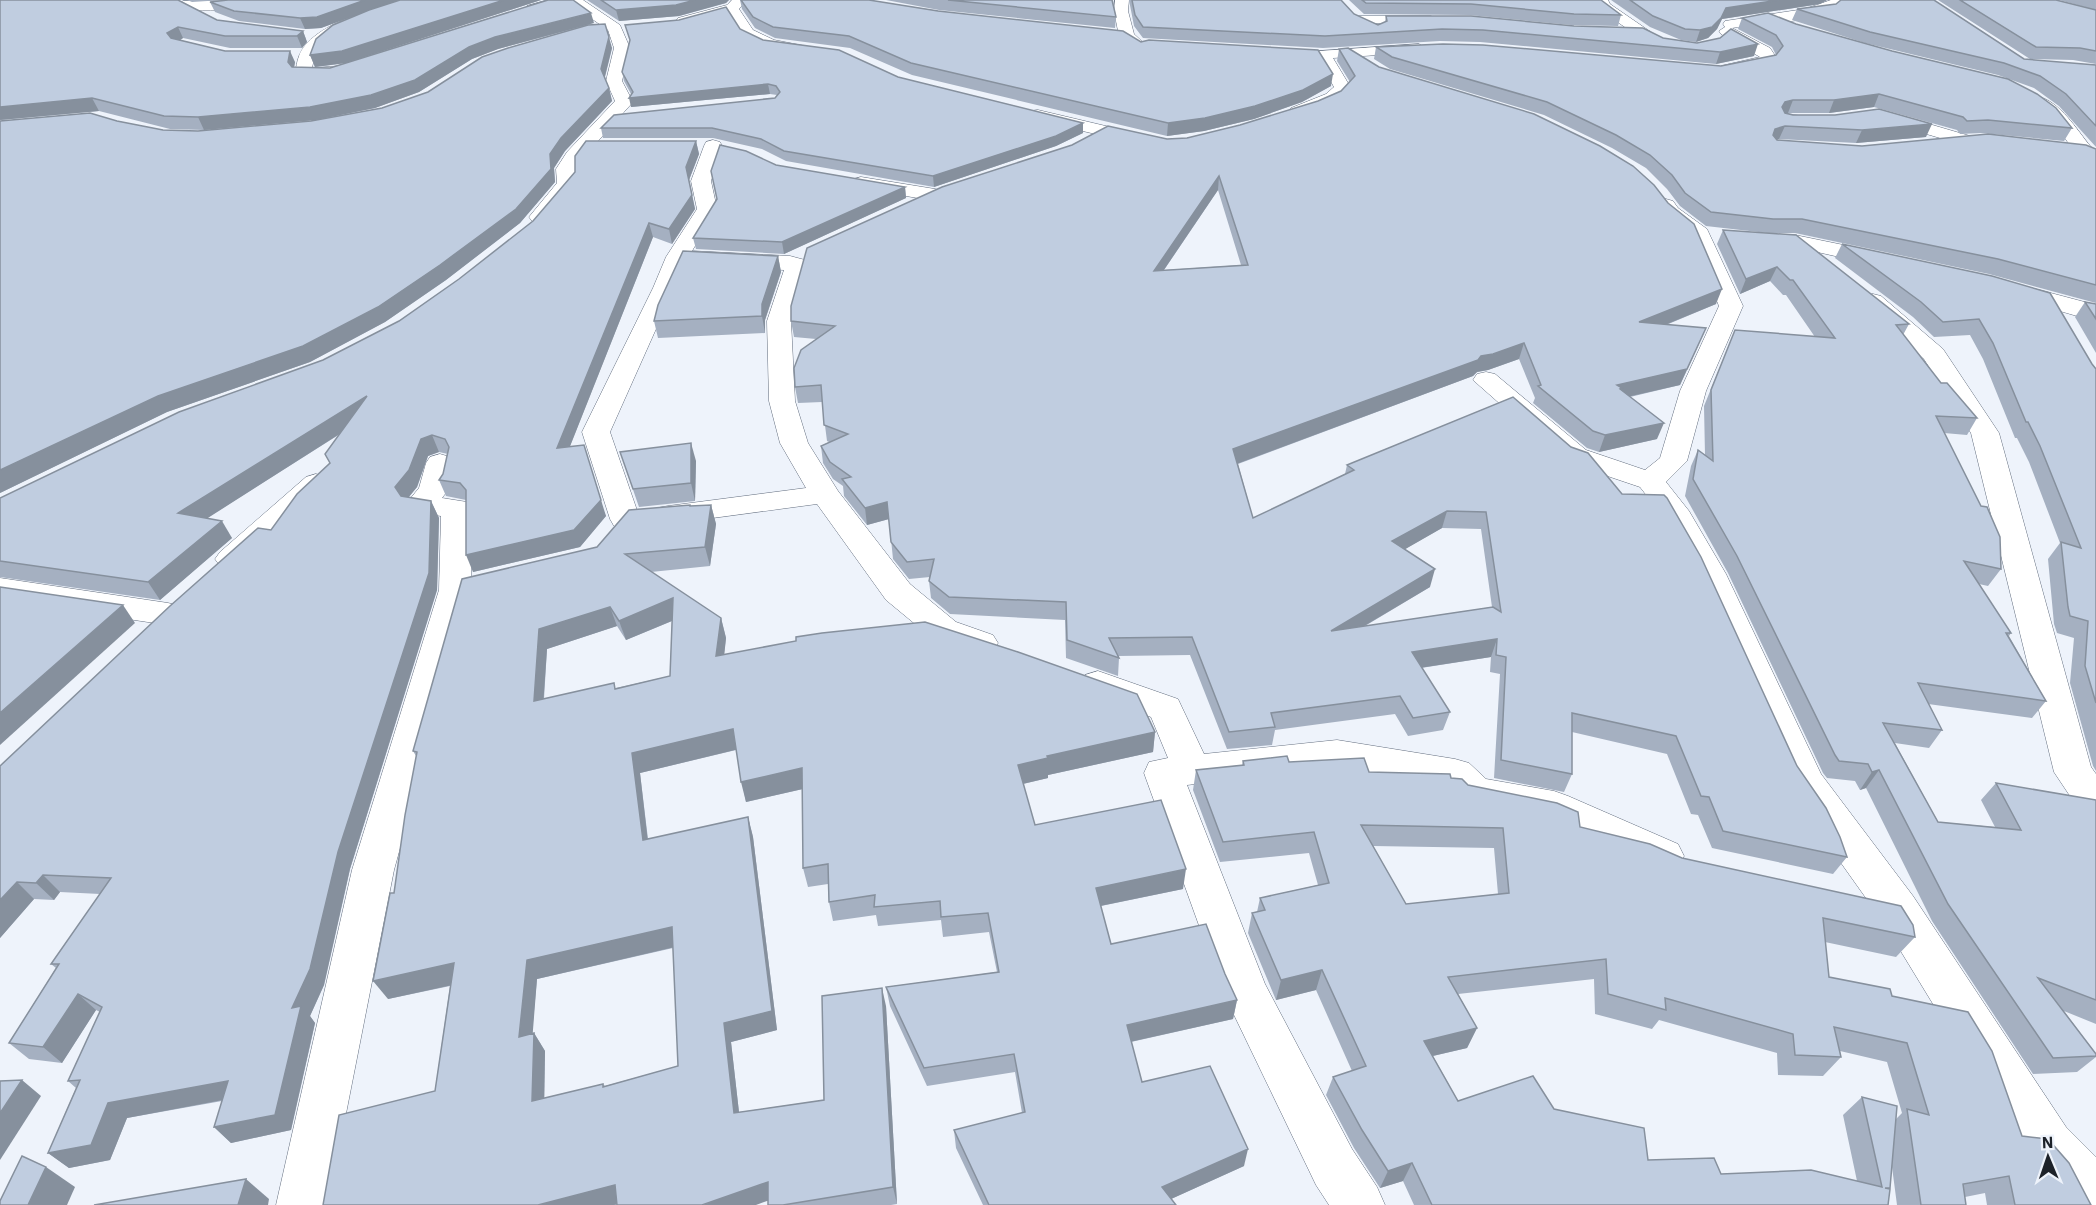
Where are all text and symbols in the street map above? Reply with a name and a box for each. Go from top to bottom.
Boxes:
north arrow [2018,1127,2078,1187]
text: N [2041,1132,2054,1152]

